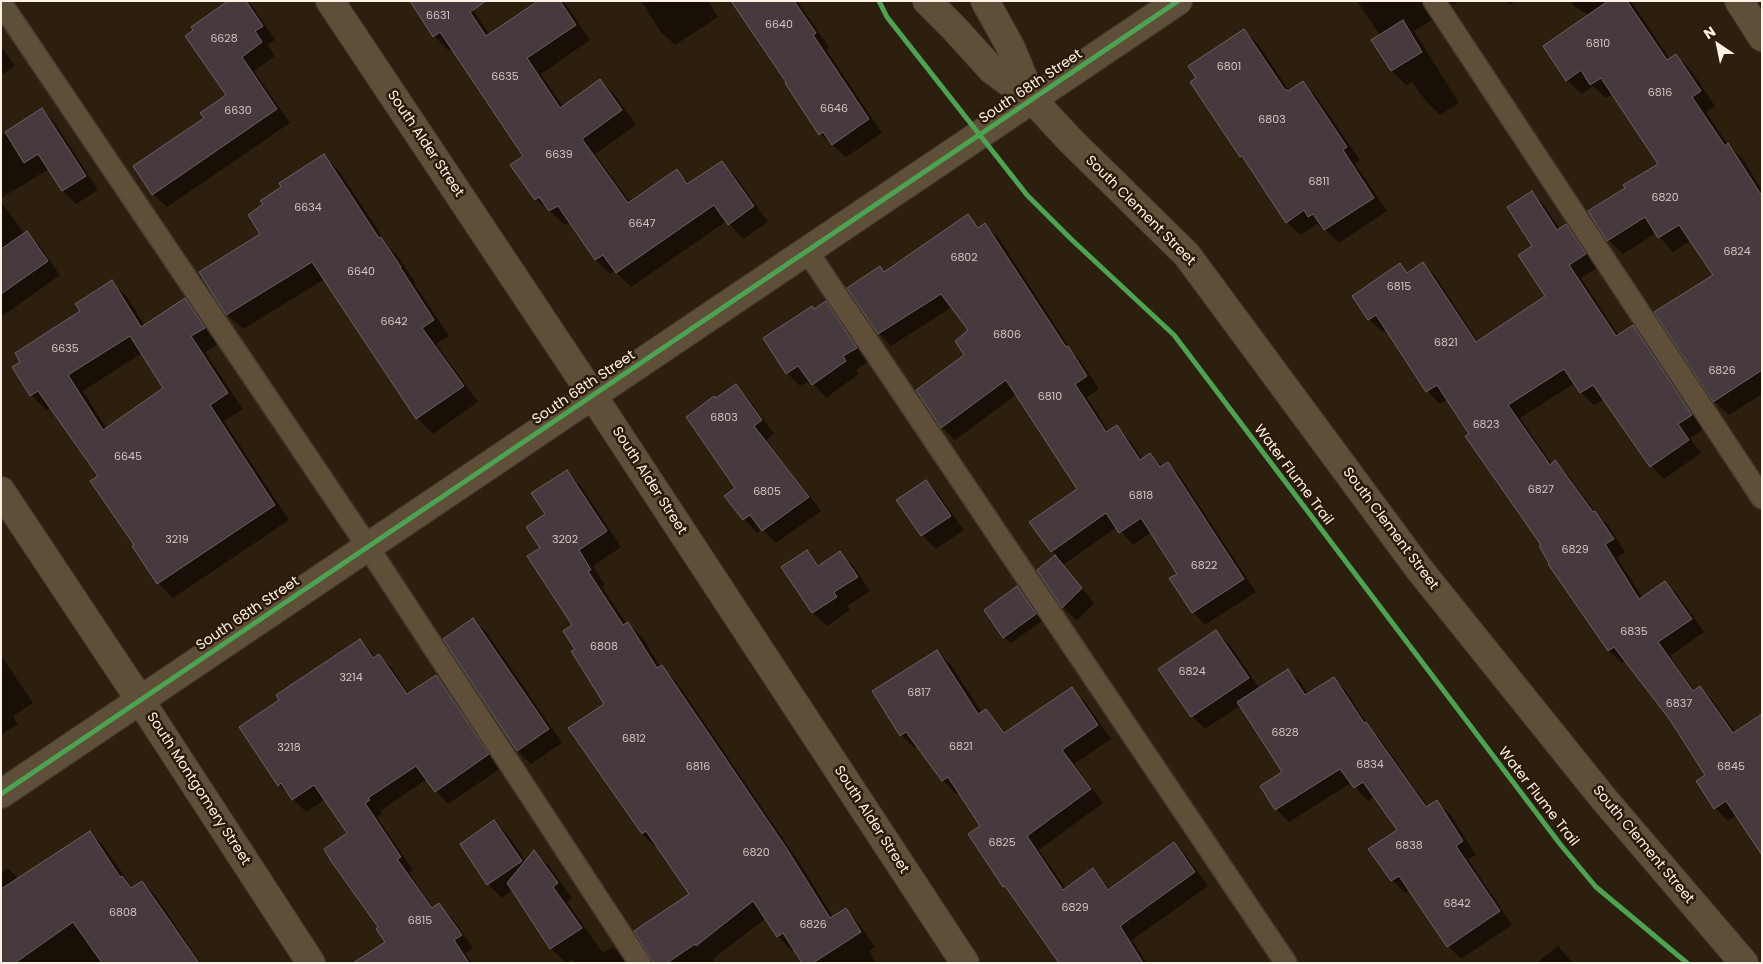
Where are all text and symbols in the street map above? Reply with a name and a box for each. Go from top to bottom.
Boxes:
house number: 6631 [426,9,450,23]
house number: 6640 [765,18,793,32]
north arrow [1693,20,1743,70]
text: N [1700,21,1720,44]
house number: 6628 [210,32,238,46]
house number: 6810 [1586,37,1610,51]
street label: South 68th Street [976,46,1086,128]
house number: 6801 [1217,60,1241,74]
house number: 6635 [491,70,519,84]
house number: 6816 [1648,86,1672,100]
street label: South Alder Street [383,88,467,200]
house number: 6646 [820,102,848,116]
house number: 6630 [224,104,252,118]
house number: 6803 [1258,113,1286,127]
house number: 6639 [545,148,573,162]
street label: South Clement Street [1081,152,1199,270]
house number: 6811 [1309,175,1329,189]
house number: 6820 [1651,191,1679,205]
house number: 6634 [294,201,322,215]
house number: 6647 [629,217,655,231]
house number: 6824 [1723,245,1751,259]
house number: 6802 [950,251,978,265]
house number: 6640 [347,265,375,279]
house number: 6815 [1387,280,1411,294]
house number: 6642 [380,315,408,329]
house number: 6806 [993,328,1021,342]
house number: 6821 [1434,336,1458,350]
house number: 6635 [51,342,79,356]
street label: South 68th Street [529,347,639,429]
house number: 6826 [1708,364,1736,378]
house number: 6810 [1038,390,1062,404]
house number: 6803 [710,411,738,425]
house number: 6823 [1473,418,1499,432]
street label: Water Flume Trail [1250,422,1336,528]
street label: South Alder Street [608,424,690,538]
house number: 6645 [114,450,142,464]
street label: South Clement Street [1339,465,1441,593]
house number: 6827 [1528,483,1554,497]
house number: 6805 [753,485,781,499]
house number: 6818 [1129,489,1153,503]
house number: 3219 [165,533,189,547]
house number: 3202 [552,533,578,547]
house number: 6829 [1561,543,1589,557]
house number: 6822 [1191,559,1217,573]
street label: South 68th Street [193,573,303,655]
house number: 6835 [1620,625,1648,639]
house number: 6808 [590,640,618,654]
house number: 6824 [1178,665,1206,679]
house number: 3214 [339,671,363,685]
house number: 6817 [907,686,931,700]
house number: 6837 [1666,697,1692,711]
street label: South Montgomery Street [142,710,254,868]
house number: 6828 [1271,726,1299,740]
house number: 6812 [622,732,646,746]
house number: 6821 [949,740,973,754]
house number: 3218 [277,741,301,755]
street label: Water Flume Trail [1494,744,1582,850]
house number: 6834 [1356,758,1384,772]
house number: 6816 [686,760,710,774]
house number: 6845 [1717,760,1745,774]
street label: South Alder Street [830,763,912,877]
street label: South Clement Street [1589,783,1697,907]
house number: 6825 [988,836,1016,850]
house number: 6838 [1395,839,1423,853]
house number: 6820 [742,846,770,860]
house number: 6842 [1443,897,1471,911]
house number: 6829 [1061,901,1089,915]
house number: 6808 [109,906,137,920]
house number: 6815 [408,914,432,928]
house number: 6826 [799,918,827,932]

